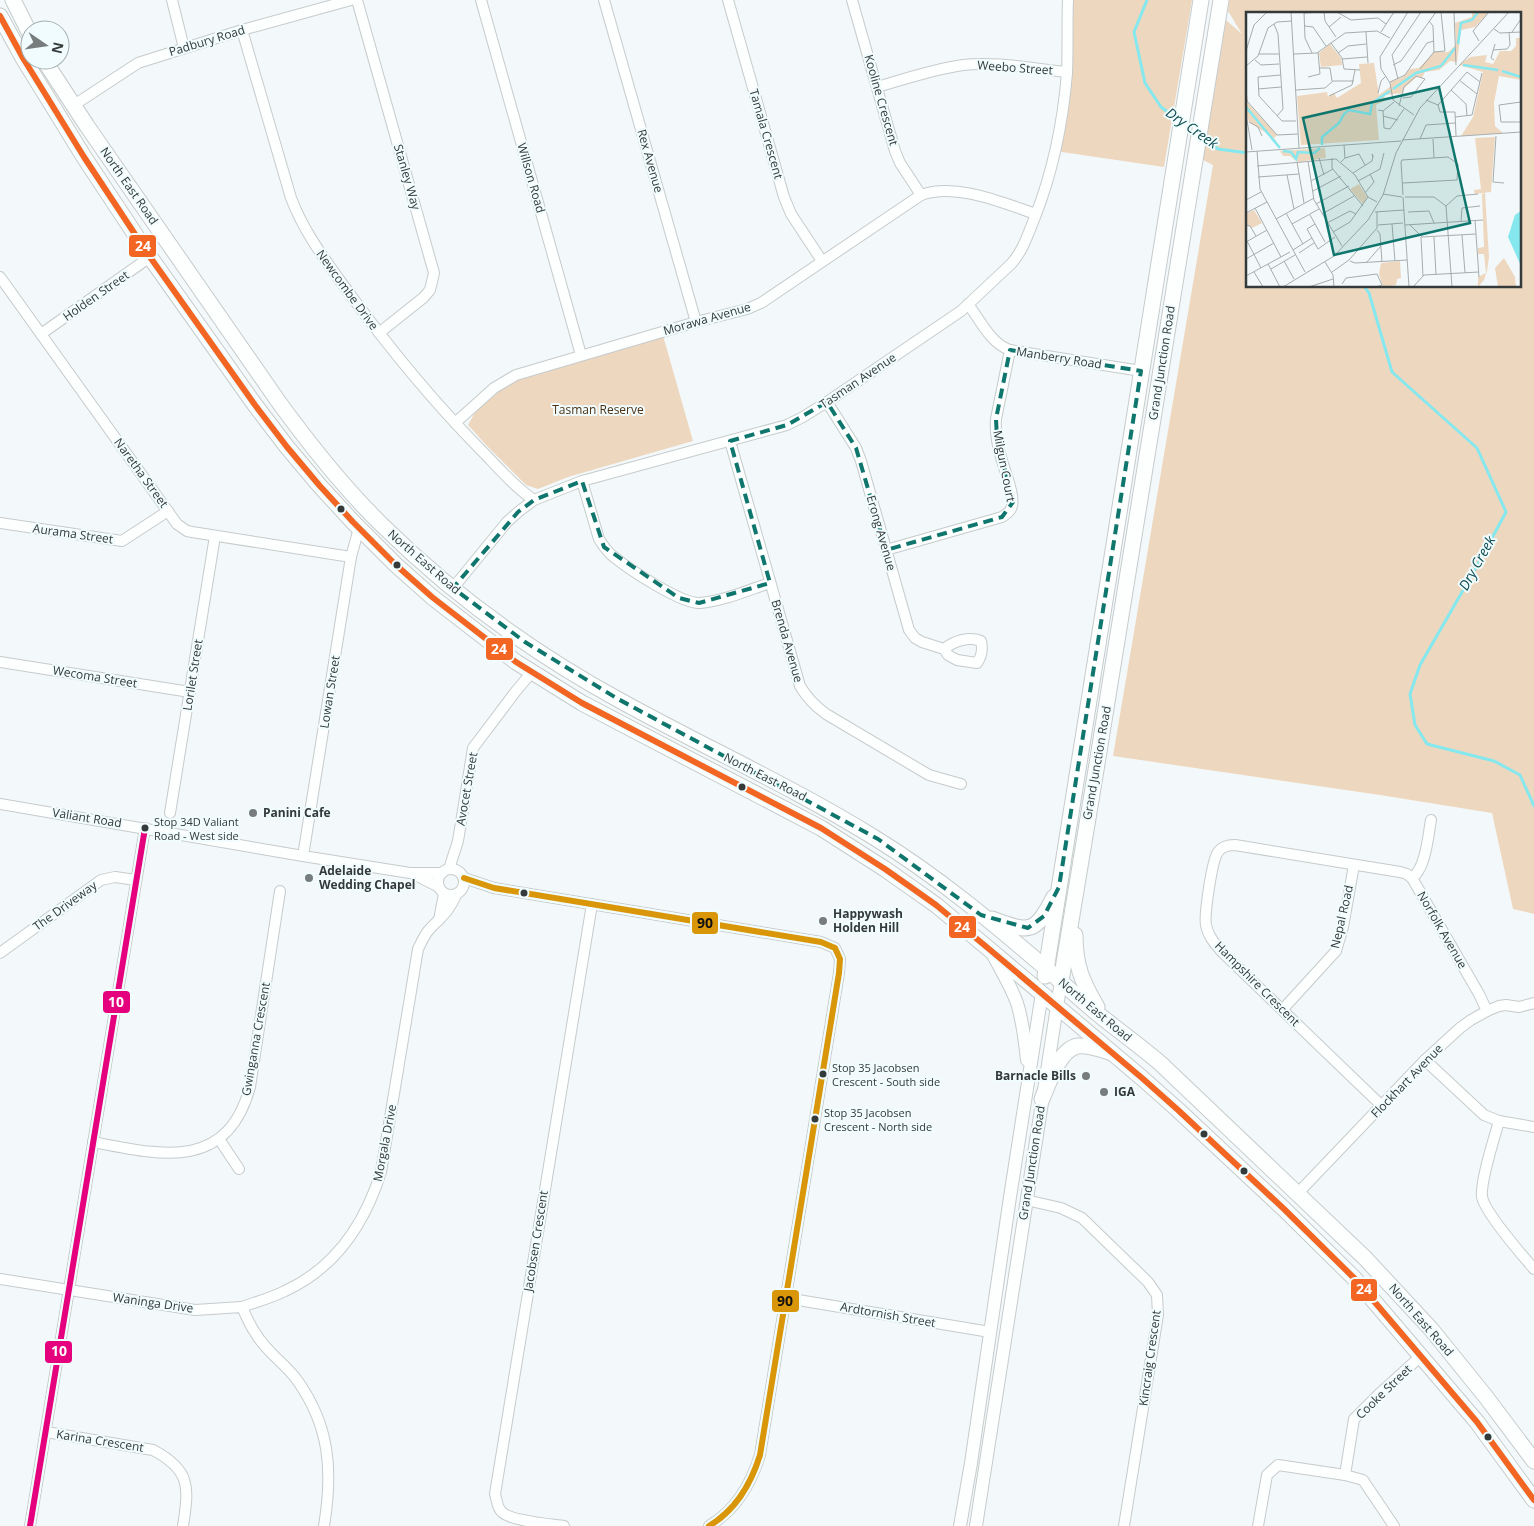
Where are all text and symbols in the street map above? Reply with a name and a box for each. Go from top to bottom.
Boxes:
inset map [1246,12,1522,288]
north arrow [20,20,70,70]
street label: Padbury Road [167,21,247,60]
text: N [48,40,69,56]
street label: Kooline Crescent [860,52,903,147]
street label: Weebo Street [977,56,1053,79]
street label: Tamala Crescent [746,87,787,181]
water label: Dry Creek [1162,103,1223,153]
street label: Rex Avenue [633,127,668,195]
street label: Willson Road [513,141,550,215]
street label: Stanley Way [390,142,425,213]
street label: North East Road [96,144,162,228]
line badge: 24 [128,234,157,258]
text: 24 [135,236,151,255]
street label: Newcombe Drive [312,246,383,334]
street label: Holden Street [59,266,132,325]
street label: Morawa Avenue [661,298,753,339]
street label: Grand Junction Road [1144,305,1179,421]
street label: Manberry Road [1015,342,1103,373]
street label: Tasman Avenue [816,349,900,413]
park label: Tasman Reserve [552,401,644,418]
street label: Milgun Court [989,429,1020,503]
street label: Naretha Street [110,434,172,511]
street label: Erong Avenue [863,493,900,573]
unlabelled marker [336,504,346,514]
street label: Aurama Street [32,519,114,548]
street label: North East Road [384,525,464,598]
water label: Dry Creek [1454,531,1500,593]
unlabelled marker [392,560,402,570]
street label: Brenda Avenue [768,597,808,685]
line badge: 24 [485,637,514,661]
street label: Lorilet Street [178,638,207,712]
text: 24 [491,639,507,658]
street label: Lowan Street [315,654,344,730]
street label: Wecoma Street [52,661,138,692]
street label: Grand Junction Road [1078,705,1115,821]
street label: North East Road [721,748,810,805]
street label: Avocet Street [452,751,481,827]
unlabelled marker [737,782,747,792]
street label: Valiant Road [51,804,123,831]
place label: Panini Cafe [263,804,331,821]
marker: Panini Cafe [247,807,259,819]
place label: Stop 34D Valiant Road - West side [154,814,239,843]
marker: Stop 34D Valiant Road - West side [140,823,150,833]
place label: Adelaide Wedding Chapel [319,862,415,893]
marker: Adelaide Wedding Chapel [303,872,315,884]
street label: The Driveway [29,876,101,935]
street label: Nepal Road [1326,884,1357,950]
unlabelled marker [519,888,529,898]
street label: Norfolk Avenue [1413,888,1472,972]
place label: Happywash Holden Hill [833,905,903,936]
line badge: 90 [691,911,719,935]
text: 90 [697,913,713,932]
marker: Happywash Holden Hill [817,915,829,927]
line badge: 24 [948,915,977,939]
text: 24 [954,917,970,936]
street label: Hampshire Crescent [1211,937,1304,1030]
street label: North East Road [1055,974,1136,1045]
street label: Gwinganna Crescent [237,981,274,1097]
line badge: 10 [102,990,131,1014]
text: 10 [108,992,124,1011]
street label: Flockhart Avenue [1367,1040,1446,1121]
place label: Stop 35 Jacobsen Crescent - South side [832,1060,940,1089]
place label: Barnacle Bills [995,1067,1076,1084]
marker: Stop 35 Jacobsen Crescent - South side [818,1069,828,1079]
marker: Barnacle Bills [1080,1070,1092,1082]
place label: IGA [1114,1083,1136,1100]
marker: IGA [1098,1086,1110,1098]
street label: Morgala Drive [369,1103,400,1183]
place label: Stop 35 Jacobsen Crescent - North side [824,1105,932,1134]
street label: Grand Junction Road [1014,1105,1049,1221]
marker: Stop 35 Jacobsen Crescent - North side [810,1114,820,1124]
unlabelled marker [1199,1129,1209,1139]
unlabelled marker [1239,1166,1249,1176]
street label: Jacobsen Crescent [519,1189,552,1294]
line badge: 24 [1350,1278,1378,1302]
text: 24 [1356,1279,1372,1298]
street label: North East Road [1385,1280,1458,1360]
street label: Waninga Drive [112,1288,195,1317]
line badge: 90 [771,1289,800,1313]
text: 90 [777,1291,793,1310]
street label: Ardtornish Street [839,1298,937,1331]
street label: Kincraig Crescent [1134,1309,1165,1407]
line badge: 10 [44,1340,73,1364]
text: 10 [51,1341,67,1360]
street label: Cooke Street [1352,1361,1415,1423]
street label: Karina Crescent [55,1425,145,1456]
unlabelled marker [1483,1432,1493,1442]

